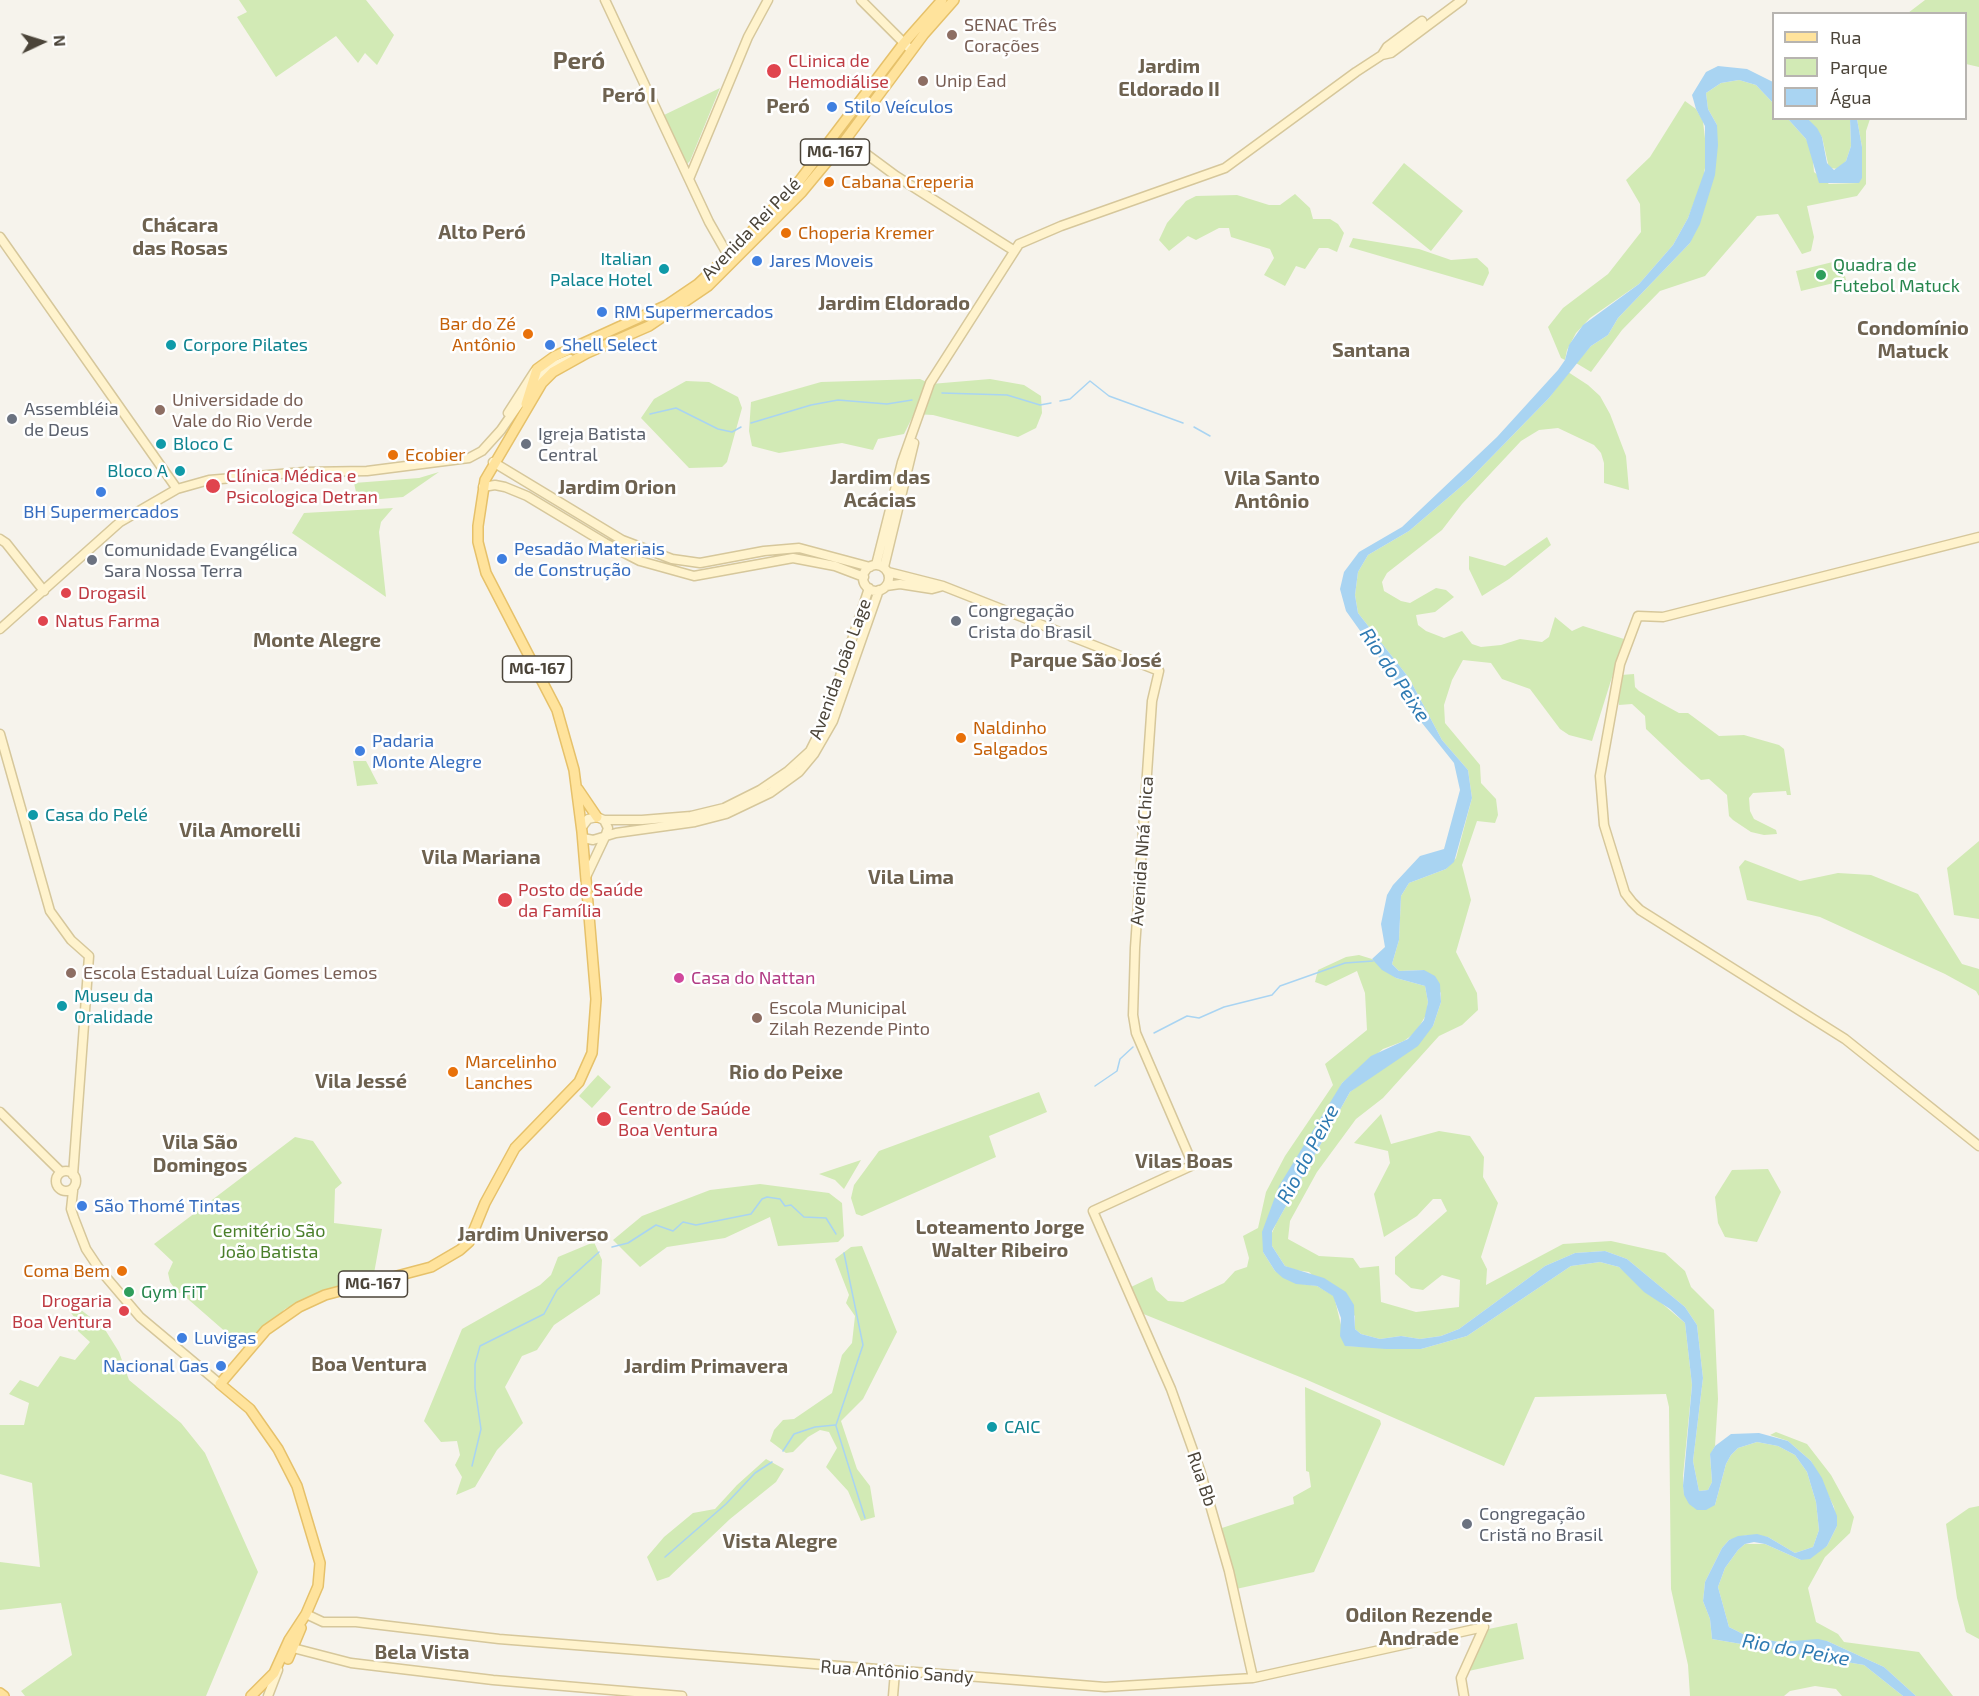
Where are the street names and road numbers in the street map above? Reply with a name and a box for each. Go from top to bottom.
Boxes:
road number: MG-167 [800,139,870,165]
street label: Avenida Rei Pelé [697,174,805,284]
street label: Avenida João Lage [804,596,876,742]
road number: MG-167 [502,656,572,682]
street label: Avenida Nhá Chica [1126,775,1158,927]
road number: MG-167 [338,1271,407,1297]
street label: Rua Bb [1183,1449,1221,1509]
street label: Rua Antônio Sandy [820,1656,974,1688]

